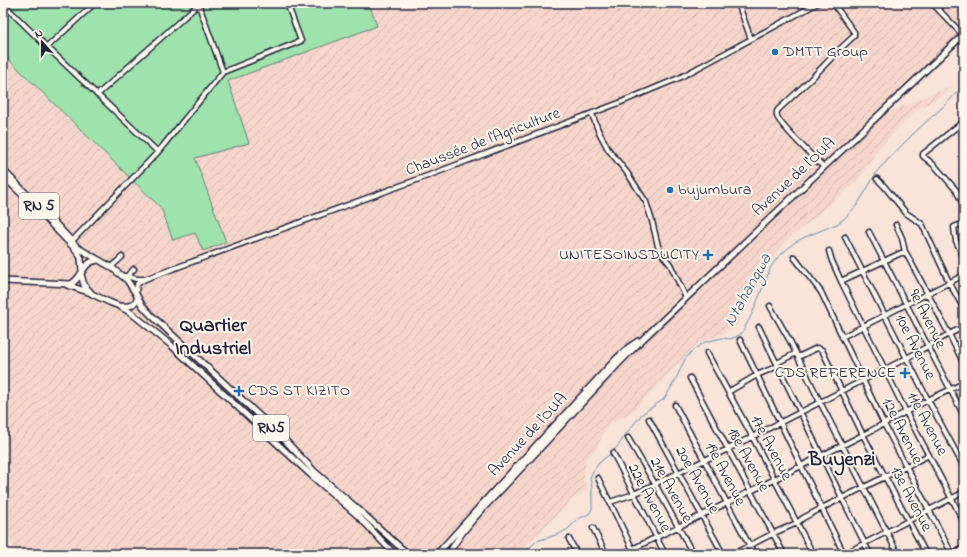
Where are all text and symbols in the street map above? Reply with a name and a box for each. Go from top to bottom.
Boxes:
north arrow [22,22,62,62]
text: N [32,25,45,42]
place label: DMTT Group [782,40,868,64]
marker: DMTT Group [770,47,780,57]
street label: Chaussée de l'Agriculture [402,101,564,183]
street label: Avenue de l'OUA [747,132,841,222]
place label: bujumbura [678,178,751,202]
marker: bujumbura [665,185,675,195]
road number: RN 5 [19,193,59,219]
place label: UNITESOINSDUCITY [559,243,700,267]
water label: Ntahangwa [718,248,780,332]
marker: UNITESOINSDUCITY [702,249,714,261]
street label: 9e Avenue [902,285,953,354]
street label: 10e Avenue [888,310,942,385]
district label: Quartier Industriel [175,312,251,364]
place label: CDS REFERENCE [775,361,896,385]
marker: CDS REFERENCE [899,367,911,379]
place label: CDS ST KIZITO [248,379,350,403]
marker: CDS ST KIZITO [233,385,245,397]
street label: Avenue de l'OUA [483,388,573,482]
street label: 11e Avenue [900,388,954,461]
street label: 12e Avenue [875,393,929,469]
street label: 17e Avenue [744,411,799,486]
road number: RN5 [253,415,289,441]
street label: 18e Avenue [721,424,776,497]
street label: 19e Avenue [698,438,752,511]
street label: 20e Avenue [669,442,726,519]
district label: Buyenzi [808,446,876,476]
street label: 21e Avenue [643,453,699,528]
street label: 22e Avenue [621,459,678,537]
street label: 13e Avenue [884,462,939,537]

